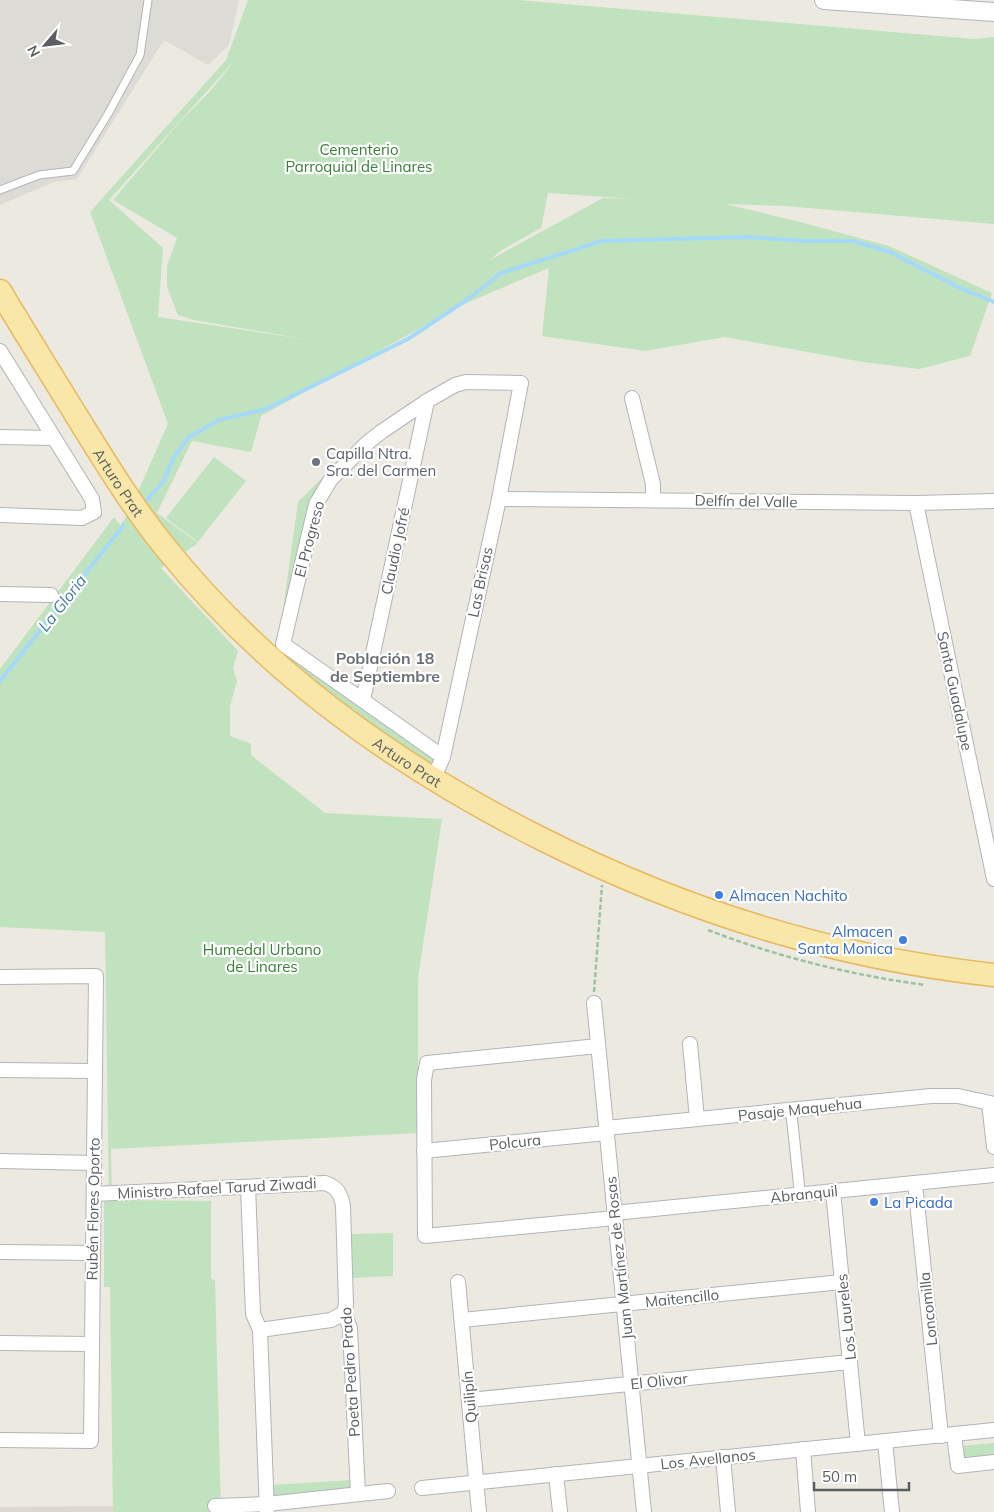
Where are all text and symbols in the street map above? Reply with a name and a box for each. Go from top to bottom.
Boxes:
north arrow [20,20,70,70]
text: N [23,42,44,60]
park label: Cementerio Parroquial de Linares [285,140,433,176]
street label: Arturo Prat [89,444,148,520]
place label: Capilla Ntra. Sra. del Carmen [326,444,436,480]
marker: Capilla Ntra. Sra. del Carmen [310,456,322,468]
street label: Delfín del Valle [694,491,798,511]
street label: El Progreso [290,499,328,579]
street label: Claudio Jofré [377,506,413,596]
street label: Las Brisas [463,545,497,619]
water label: La Gloria [34,570,91,635]
street label: Santa Guadalupe [933,630,977,752]
district label: Población 18 de Septiembre [330,648,440,686]
street label: Arturo Prat [369,733,445,791]
place label: Almacen Nachito [729,886,848,905]
marker: Almacen Nachito [713,889,725,901]
place label: Almacen Santa Monica [798,922,893,958]
marker: Almacen Santa Monica [897,934,909,946]
park label: Humedal Urbano de Linares [203,940,321,976]
street label: Pasaje Maquehua [737,1093,863,1125]
street label: Polcura [488,1130,542,1154]
street label: Rubén Flores Oporto [82,1137,104,1281]
street label: Ministro Rafael Tarud Ziwadi [117,1173,317,1203]
street label: Juan Martínez de Rosas [601,1175,637,1341]
street label: Abranquil [769,1181,839,1207]
place label: La Picada [884,1193,953,1212]
marker: La Picada [868,1196,880,1208]
street label: Loncomilla [915,1271,941,1347]
street label: Los Laureles [832,1273,860,1361]
street label: Maitencillo [644,1285,720,1311]
street label: Poeta Pedro Prado [336,1306,364,1438]
street label: El Olivar [630,1369,689,1393]
street label: Quilipín [457,1370,481,1424]
street label: Los Avellanos [659,1445,757,1473]
scale bar [814,1460,909,1492]
text: 50 m [822,1467,857,1486]

